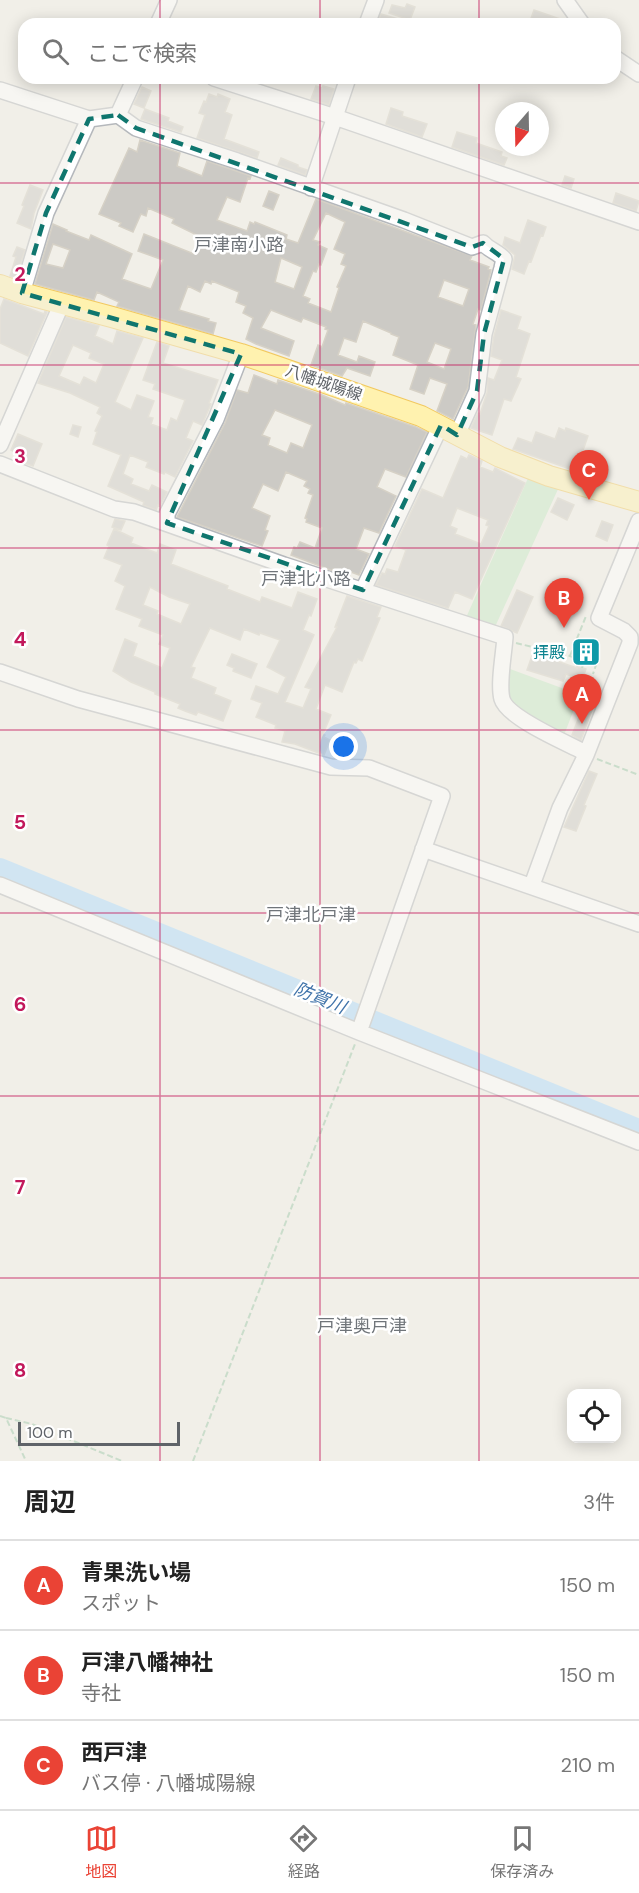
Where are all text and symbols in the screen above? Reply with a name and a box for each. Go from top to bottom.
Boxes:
search box [18,18,621,84]
icon: search [39,35,72,68]
text: ここで検索 [87,39,197,68]
north arrow [495,102,549,156]
district label: 戸津南小路 [194,233,284,257]
text: 2 [14,261,26,287]
street label: 八幡城陽線 [283,360,365,405]
text: 3 [14,443,26,469]
pin: C [570,450,608,500]
district label: 戸津北小路 [261,567,351,591]
pin: B [544,578,584,628]
text: 4 [14,626,27,652]
building icon: 拝殿 [570,636,602,668]
place label: 拝殿 [533,642,565,663]
pin: A [562,674,602,724]
your location [329,732,358,761]
text: 5 [14,809,26,835]
district label: 戸津北戸津 [266,903,356,927]
water label: 防賀川 [290,977,351,1020]
text: 6 [14,991,26,1017]
text: 7 [15,1174,26,1200]
district label: 戸津奥戸津 [317,1314,407,1338]
text: 8 [14,1357,26,1383]
map controls [567,1389,621,1443]
button: locate [567,1389,621,1443]
scale bar [18,1419,180,1446]
text: 100 m [27,1422,72,1443]
text: 周辺 [24,1485,76,1519]
text: 3件 [583,1489,615,1515]
text: 青果洗い場 [81,1558,191,1587]
text: A [36,1572,51,1598]
text: 150 m [560,1572,615,1598]
text: スポット [81,1590,161,1616]
text: 戸津八幡神社 [81,1648,213,1677]
text: B [37,1662,50,1688]
text: 150 m [560,1662,615,1688]
text: 寺社 [81,1680,121,1706]
text: 西戸津 [81,1738,147,1767]
text: C [36,1752,51,1778]
text: 210 m [560,1752,615,1778]
text: バス停 · 八幡城陽線 [81,1770,256,1796]
tab: 地図 [85,1822,118,1882]
tab: 経路 [287,1822,320,1882]
tab: 保存済み [490,1822,554,1882]

